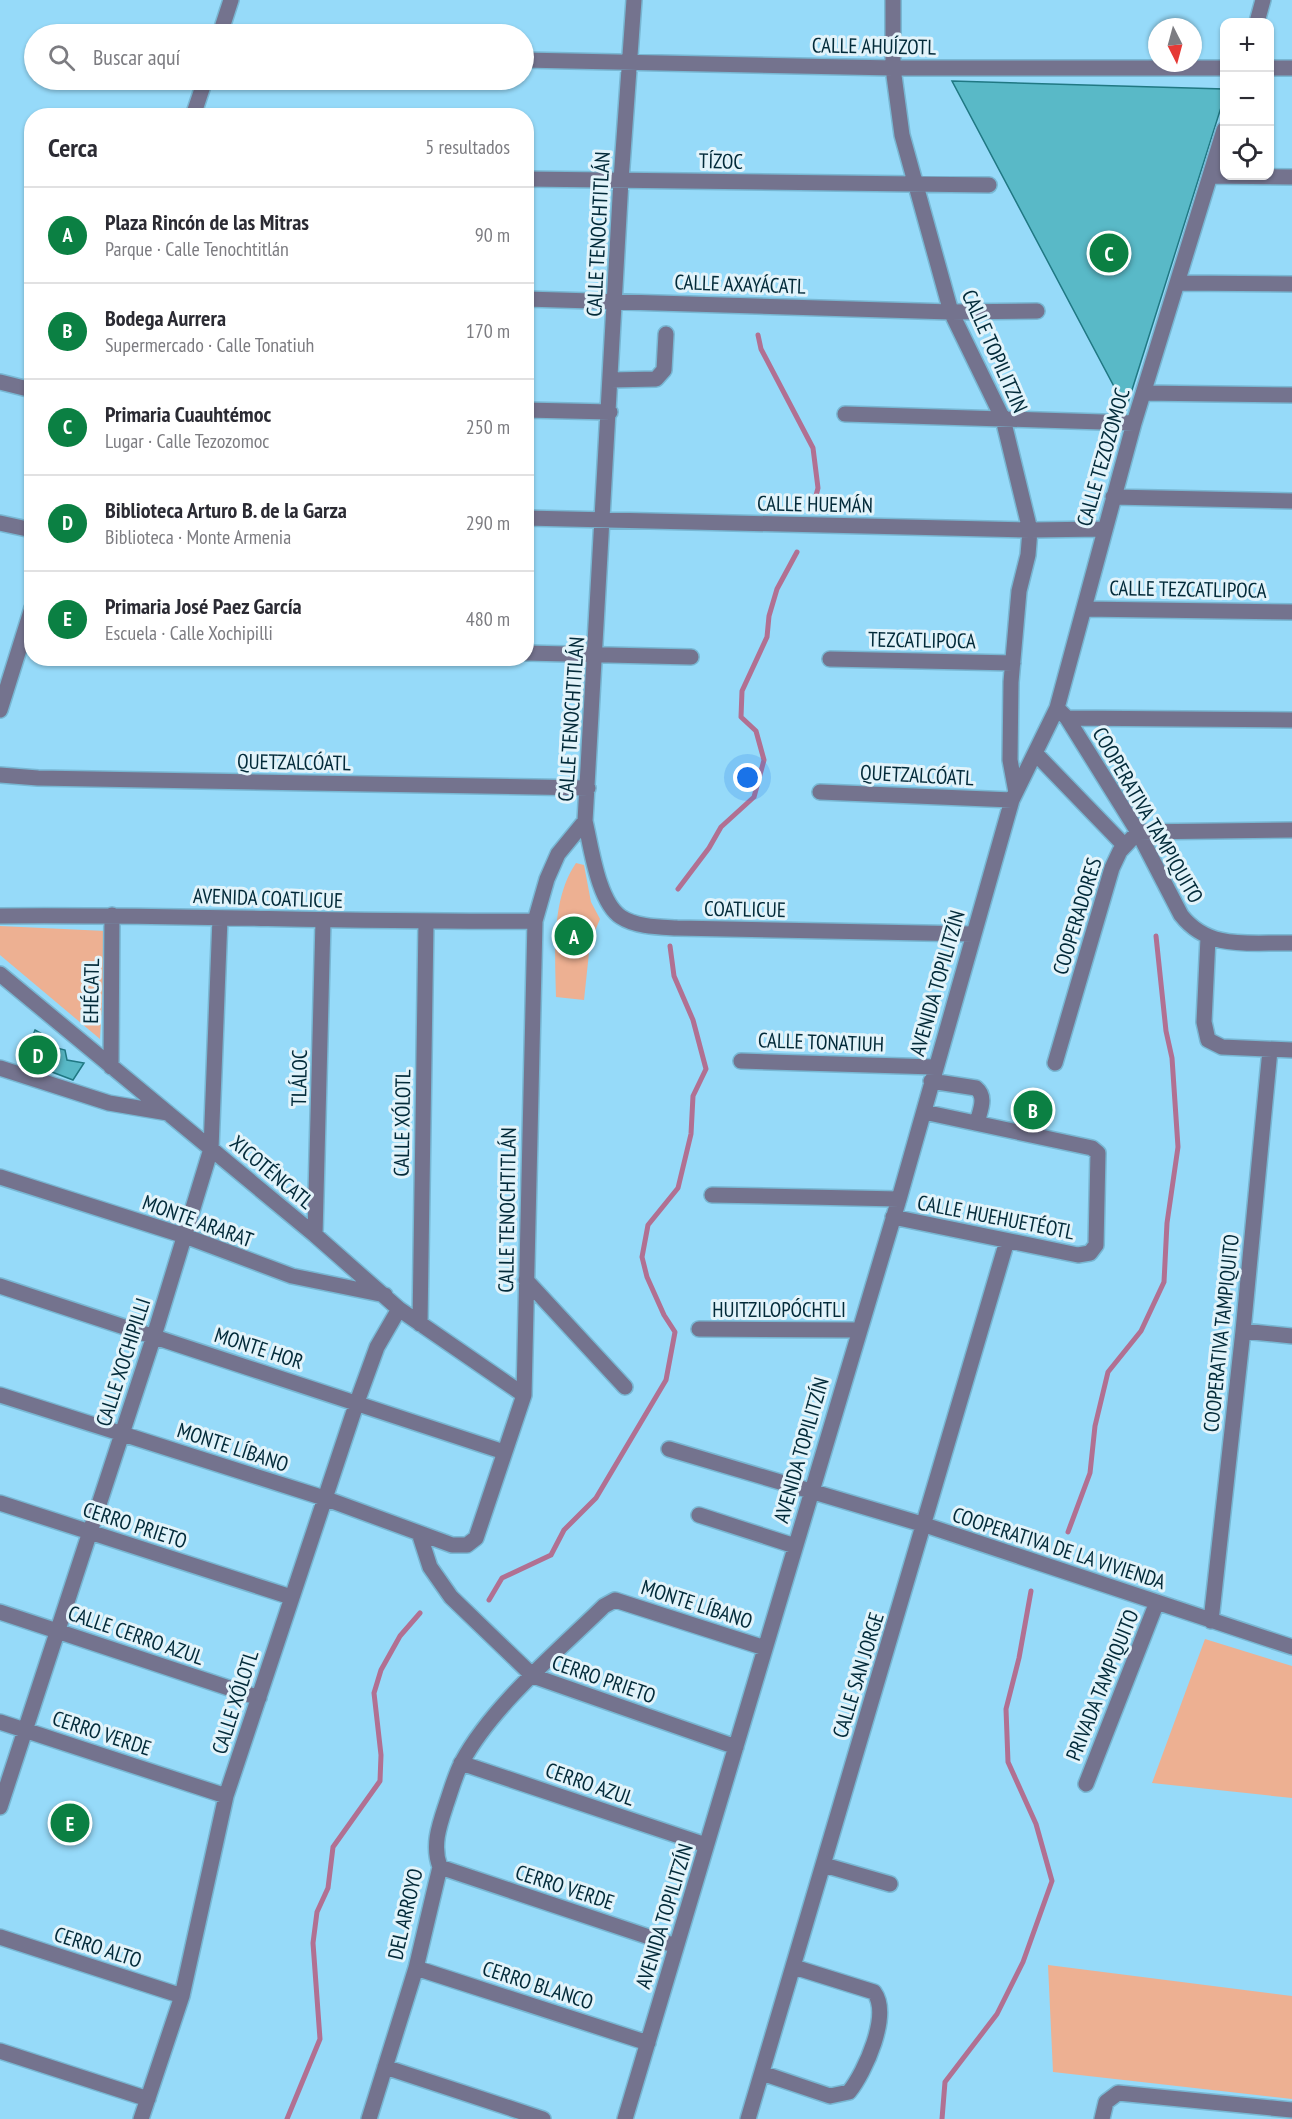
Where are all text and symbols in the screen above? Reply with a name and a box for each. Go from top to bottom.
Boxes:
north arrow [1148,18,1202,72]
map controls [1220,18,1274,180]
button: + [1220,18,1274,72]
search box [24,24,534,90]
street label: CALLE AHUÍZOTL [812,31,937,61]
icon: search [45,41,78,74]
text: Buscar aquí [93,43,180,71]
button: − [1220,72,1274,126]
button: locate [1220,126,1274,180]
text: Cerca [48,131,98,164]
text: 5 resultados [425,134,510,160]
street label: TÍZOC [699,147,744,175]
street label: CALLE TENOCHTITLÁN [580,151,616,317]
text: Plaza Rincón de las Mitras [105,208,309,236]
text: A [62,222,73,248]
text: 90 m [475,222,510,248]
pin: C [1090,230,1128,276]
text: Parque · Calle Tenochtitlán [105,236,289,262]
street label: CALLE AXAYÁCATL [674,268,806,300]
street label: CALLE TOPILITZIN [956,285,1034,417]
text: Bodega Aurrera [105,304,226,332]
text: B [63,318,72,344]
text: 170 m [466,318,510,344]
text: Supermercado · Calle Tonatiuh [105,332,314,358]
street label: CALLE TEZOZOMOC [1070,384,1136,529]
text: Primaria Cuauhtémoc [105,400,271,428]
text: C [63,414,72,440]
text: 250 m [466,414,510,440]
text: Lugar · Calle Tezozomoc [105,428,269,454]
street label: CALLE HUEMÁN [757,489,873,519]
text: Biblioteca Arturo B. de la Garza [105,496,347,524]
text: D [62,510,73,536]
text: 290 m [466,510,510,536]
text: Biblioteca · Monte Armenia [105,524,291,550]
street label: CALLE TEZCATLIPOCA [1109,574,1267,604]
text: Primaria José Paez García [105,592,302,620]
text: E [63,606,72,632]
text: 480 m [466,606,510,632]
text: Escuela · Calle Xochipilli [105,620,273,646]
street label: TEZCATLIPOCA [868,626,976,654]
street label: CALLE TENOCHTITLÁN [552,636,590,802]
street label: COOPERATIVA TAMPIQUITO [1087,722,1209,908]
street label: QUETZALCÓATL [237,748,351,776]
street label: QUETZALCÓATL [860,759,975,791]
your location [733,763,762,792]
street label: COOPERADORES [1046,854,1108,978]
street label: AVENIDA COATLICUE [193,882,343,914]
street label: COATLICUE [704,895,786,923]
street label: AVENIDA TOPILITZÍN [903,907,971,1059]
pin: A [554,914,594,958]
street label: EHÉCATL [77,958,105,1024]
street label: CALLE TONATIUH [758,1026,884,1058]
pin: D [18,1032,57,1078]
street label: TLÁLOC [285,1049,313,1107]
street label: CALLE XÓLOTL [388,1069,416,1177]
pin: B [1014,1088,1052,1132]
street label: CALLE TENOCHTITLÁN [492,1127,522,1293]
street label: XICOTÉNCATL [225,1129,320,1215]
street label: MONTE ARARAT [139,1189,258,1254]
street label: CALLE HUEHUETÉOTL [915,1189,1077,1246]
street label: COOPERATIVA TAMPIQUITO [1197,1233,1245,1433]
street label: CALLE XOCHIPILLI [90,1294,156,1430]
street label: HUITZILOPÓCHTLI [712,1296,846,1323]
street label: MONTE HOR [211,1321,307,1375]
street label: AVENIDA TOPILITZÍN [767,1374,835,1526]
street label: MONTE LÍBANO [174,1416,292,1478]
street label: CERRO PRIETO [80,1496,190,1554]
street label: COOPERATIVA DE LA VIVIENDA [949,1501,1169,1595]
street label: MONTE LÍBANO [638,1573,756,1635]
street label: CALLE CERRO AZUL [64,1599,208,1671]
street label: PRIVADA TAMPIQUITO [1059,1606,1145,1764]
street label: CALLE SAN JORGE [826,1609,890,1741]
street label: CALLE XÓLOTL [206,1646,265,1757]
street label: CERRO PRIETO [549,1649,659,1709]
street label: CERRO VERDE [49,1704,155,1762]
street label: CERRO AZUL [542,1756,638,1812]
pin: E [50,1800,90,1846]
street label: AVENIDA TOPILITZÍN [629,1840,699,1992]
street label: CERRO VERDE [512,1858,618,1916]
street label: DEL ARROYO [381,1866,429,1962]
street label: CERRO ALTO [51,1920,145,1974]
street label: CERRO BLANCO [479,1954,597,2016]

